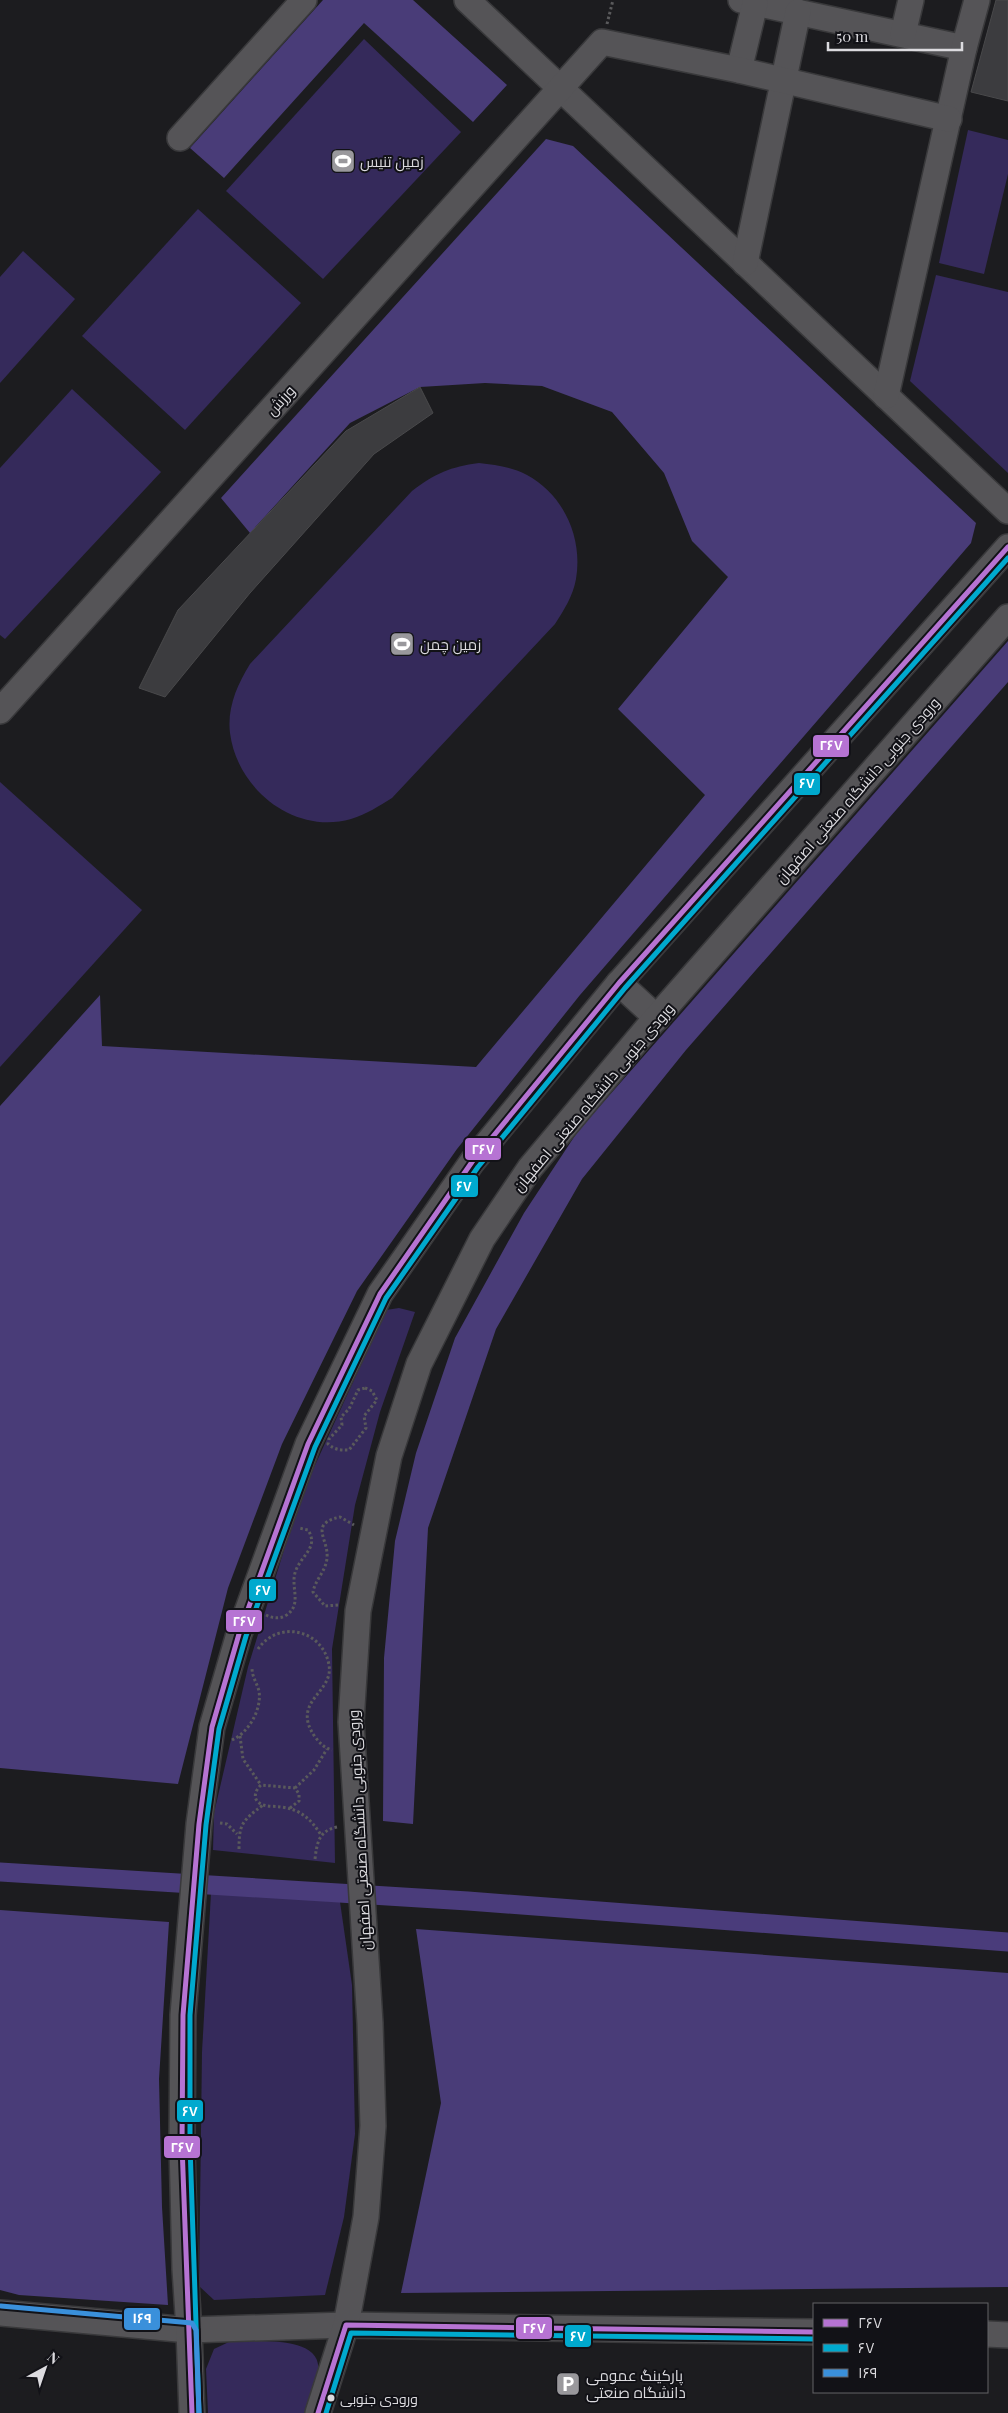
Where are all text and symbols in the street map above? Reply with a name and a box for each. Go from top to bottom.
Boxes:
scale bar [828,20,962,52]
text: 50 m [836,26,869,46]
sports icon: زمین تنیس [330,148,356,174]
place label: زمین تنیس [360,151,424,172]
street label: ورزش [261,381,300,420]
sports icon: زمین چمن [389,631,415,657]
place label: زمین چمن [420,634,481,655]
street label: ورودی جنوبی دانشگاه صنعتی اصفهان [770,693,944,888]
line badge: ۲۶۷ [812,734,850,758]
text: ۲۶۷ [819,735,843,754]
line badge: ۶۷ [793,772,821,796]
text: ۶۷ [799,773,815,792]
street label: ورودی جنوبی دانشگاه صنعتی اصفهان [508,998,679,1196]
line badge: ۲۶۷ [464,1137,502,1161]
text: ۲۶۷ [471,1139,495,1158]
line badge: ۶۷ [450,1174,479,1198]
text: ۶۷ [456,1176,472,1195]
line badge: ۶۷ [248,1578,277,1602]
text: ۶۷ [255,1580,271,1599]
line badge: ۲۶۷ [225,1609,263,1633]
text: ۲۶۷ [232,1611,256,1630]
street label: ورودی جنوبی دانشگاه صنعتی اصفهان [343,1709,376,1951]
line badge: ۶۷ [176,2099,204,2123]
text: ۶۷ [182,2101,198,2120]
line badge: ۲۶۷ [163,2135,201,2159]
text: ۲۶۷ [170,2137,194,2156]
legend [813,2303,988,2393]
line badge: ۱۶۹ [123,2307,161,2331]
text: ۱۶۹ [132,2308,152,2327]
text: ۲۶۷ [858,2312,882,2332]
line badge: ۲۶۷ [515,2316,553,2340]
text: ۲۶۷ [522,2318,546,2337]
line badge: ۶۷ [564,2324,592,2348]
text: ۶۷ [570,2326,586,2345]
text: ۶۷ [858,2337,875,2357]
north arrow [20,2343,70,2393]
text: N [44,2347,64,2368]
text: ۱۶۹ [858,2362,878,2382]
place label: پارکینگ عمومی دانشگاه صنعتی [586,2365,686,2403]
parking icon: پارکینگ عمومی دانشگاه صنعتی [555,2371,581,2397]
place label: ورودی جنوبی [340,2389,418,2408]
marker: ورودی جنوبی [326,2393,336,2403]

